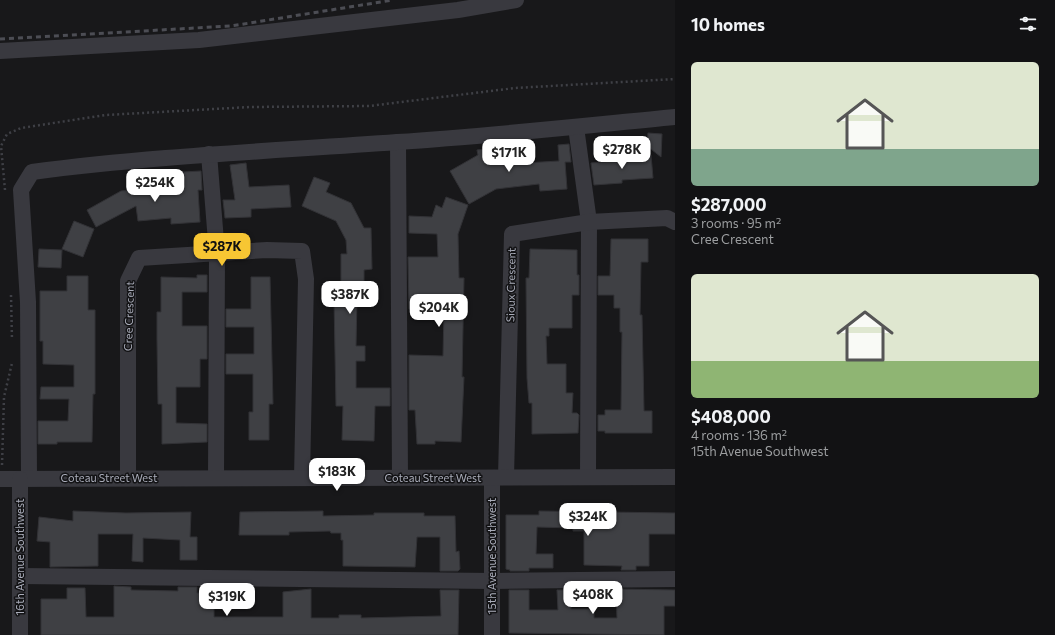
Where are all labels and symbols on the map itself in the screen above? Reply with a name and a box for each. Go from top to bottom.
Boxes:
pin: $278K [594,136,650,170]
pin: $171K [481,139,537,173]
pin: $254K [127,169,183,203]
pin: $287K [194,233,250,267]
street label: Sioux Crescent [503,247,518,322]
street label: Cree Crescent [121,280,136,351]
pin: $387K [322,281,378,315]
pin: $204K [411,294,467,328]
pin: $183K [309,458,365,492]
street label: Coteau Street West [60,471,158,484]
street label: Coteau Street West [384,471,482,484]
street label: 15th Avenue Southwest [485,497,498,614]
street label: 16th Avenue Southwest [13,498,26,615]
pin: $324K [560,503,616,537]
pin: $408K [565,581,621,615]
pin: $319K [199,583,255,617]

